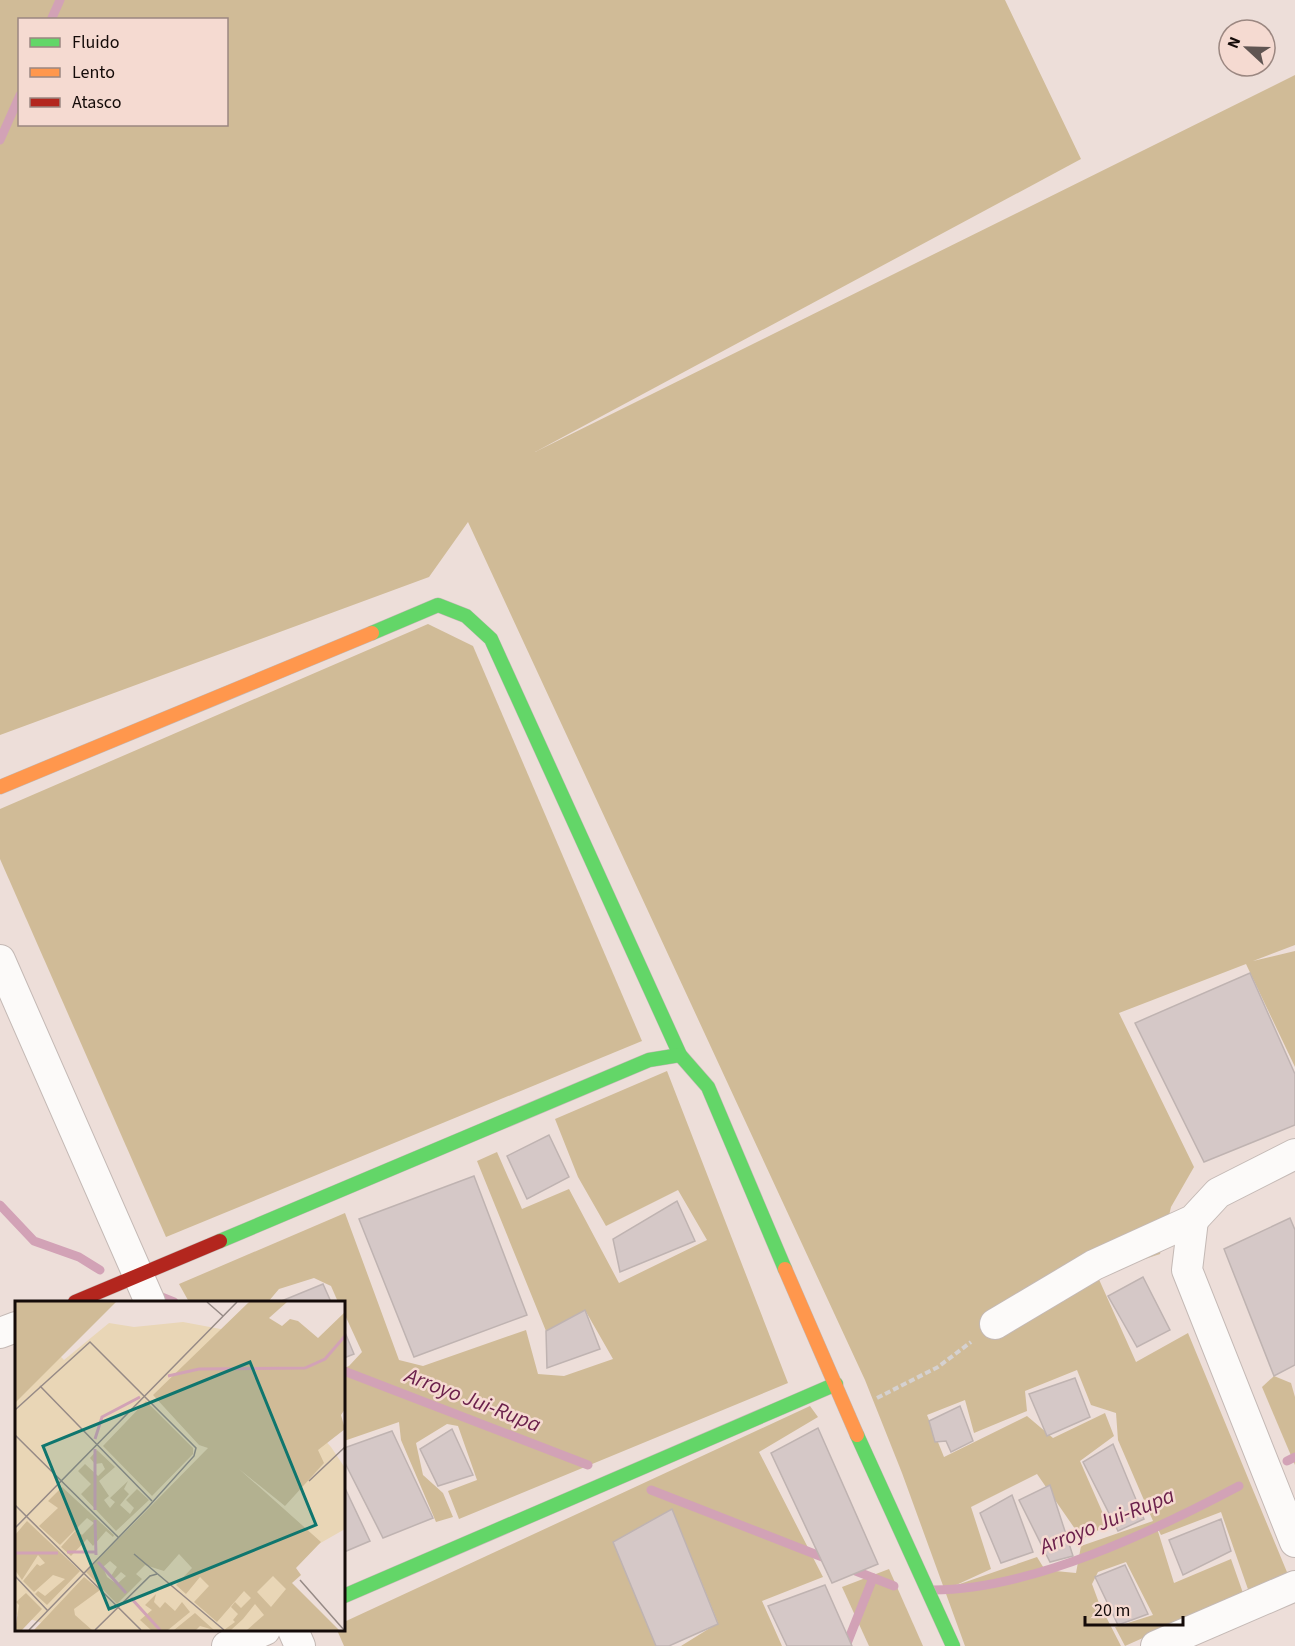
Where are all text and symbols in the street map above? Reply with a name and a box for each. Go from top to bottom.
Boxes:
legend [18,18,228,126]
north arrow [1217,18,1277,78]
text: Fluido [72,30,119,55]
text: N [1222,34,1246,52]
text: Lento [72,60,115,85]
text: Atasco [72,90,121,115]
inset map [15,1301,345,1631]
water label: Arroyo Jui-Rupa [399,1359,546,1441]
water label: Arroyo Jui-Rupa [1033,1479,1180,1563]
scale bar [1085,1589,1182,1627]
text: 20 m [1094,1598,1130,1623]

